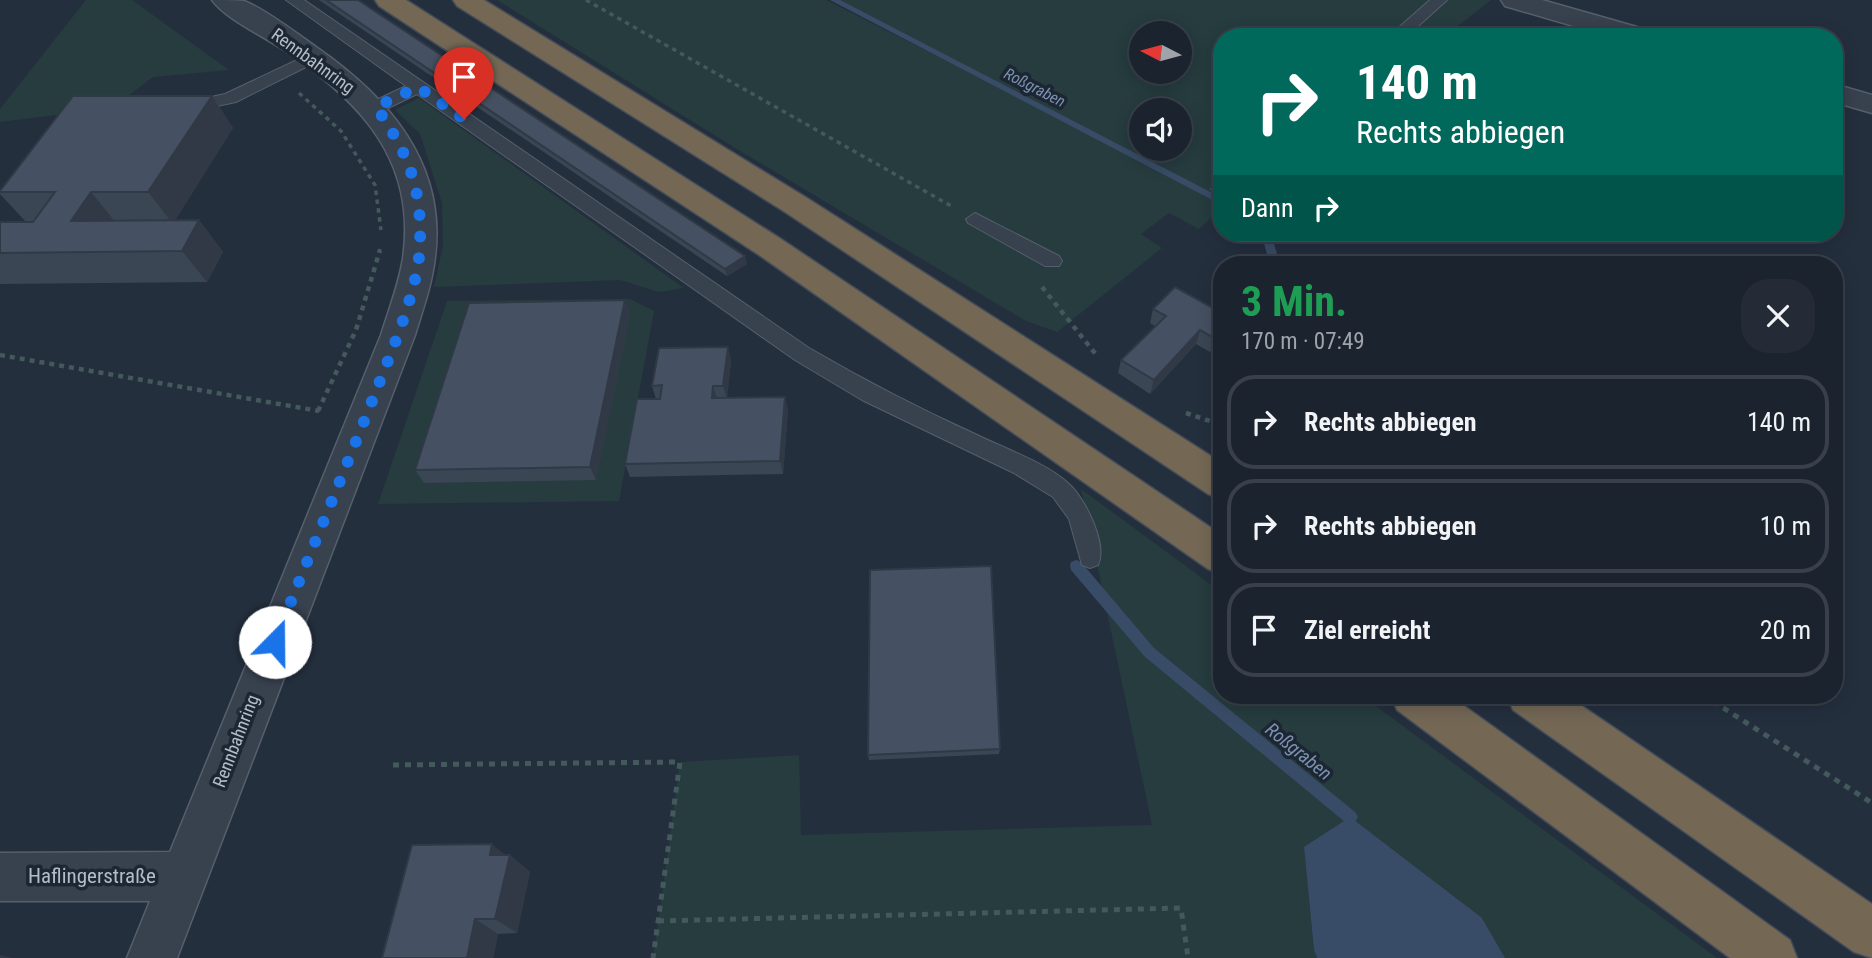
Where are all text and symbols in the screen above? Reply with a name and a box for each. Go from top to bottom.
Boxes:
north arrow [1129,21,1192,84]
map controls [1129,21,1192,161]
street label: Rennbahnring [268,23,359,98]
pin [434,47,494,119]
text: 140 m [1356,54,1478,111]
icon: right [1241,56,1332,147]
icon: arrive [445,58,483,96]
water label: Roßgraben [1001,64,1069,111]
button: sound [1129,98,1192,161]
text: Rechts abbiegen [1356,113,1565,151]
icon: right [1307,189,1345,227]
text: Dann [1241,193,1293,223]
text: 3 Min. [1241,277,1347,326]
button: close [1741,279,1815,353]
text: 170 m · 07:49 [1241,328,1365,355]
icon: right [1245,403,1283,441]
text: Rechts abbiegen [1304,407,1477,437]
text: 140 m [1747,407,1811,437]
icon: right [1245,507,1283,545]
text: Rechts abbiegen [1304,511,1477,541]
text: 10 m [1760,511,1811,541]
position arrow [238,605,312,679]
icon: arrive [1245,611,1283,649]
text: Ziel erreicht [1304,615,1430,645]
text: 20 m [1760,615,1811,645]
street label: Rennbahnring [208,692,263,790]
water label: Roßgraben [1261,718,1336,785]
street label: Haflingerstraße [28,864,156,888]

